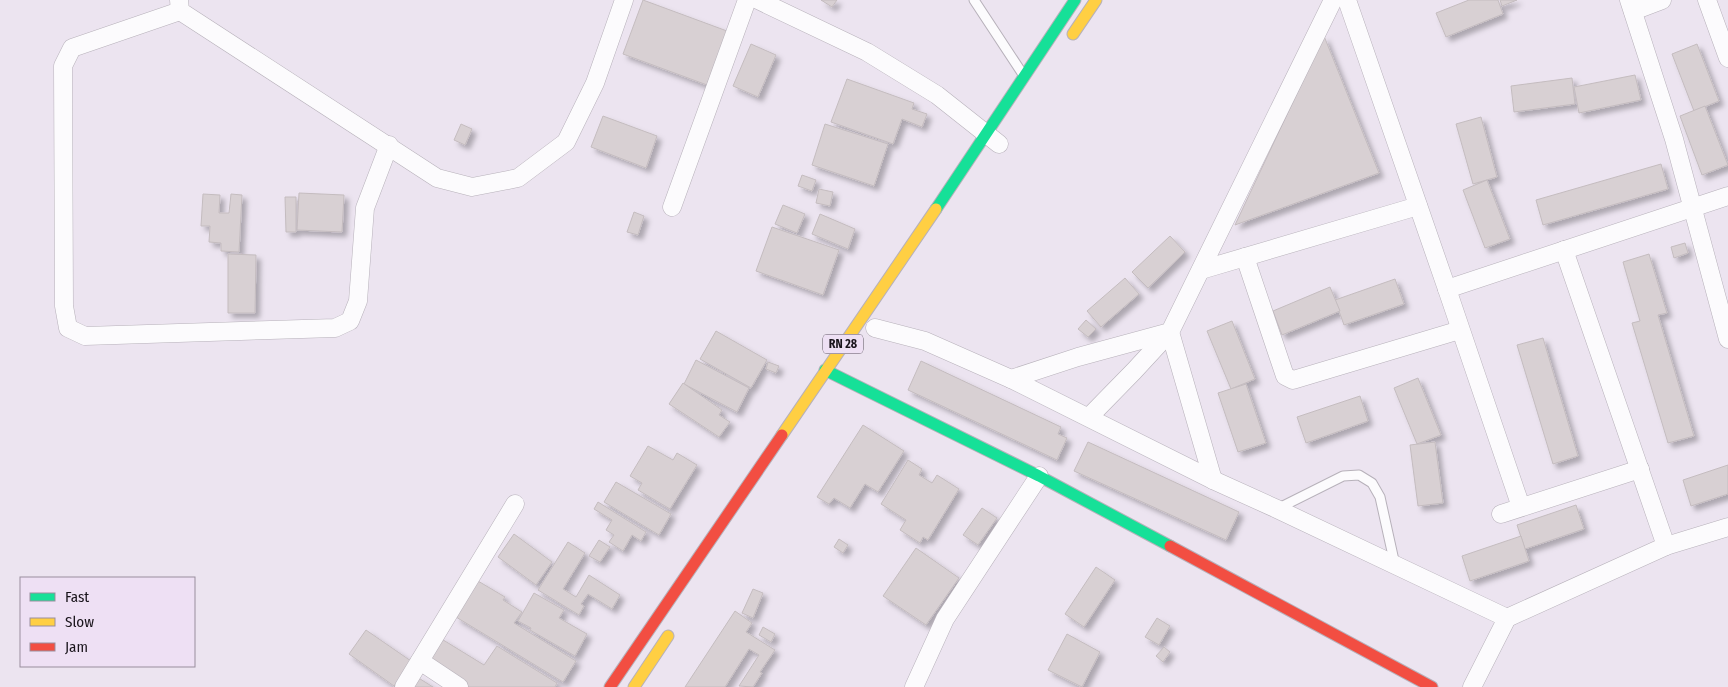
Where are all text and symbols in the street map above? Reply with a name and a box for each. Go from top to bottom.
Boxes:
road number: RN 28 [823,334,863,354]
legend [20,577,195,667]
text: Fast [65,588,89,606]
text: Slow [65,613,94,631]
text: Jam [65,638,88,656]

